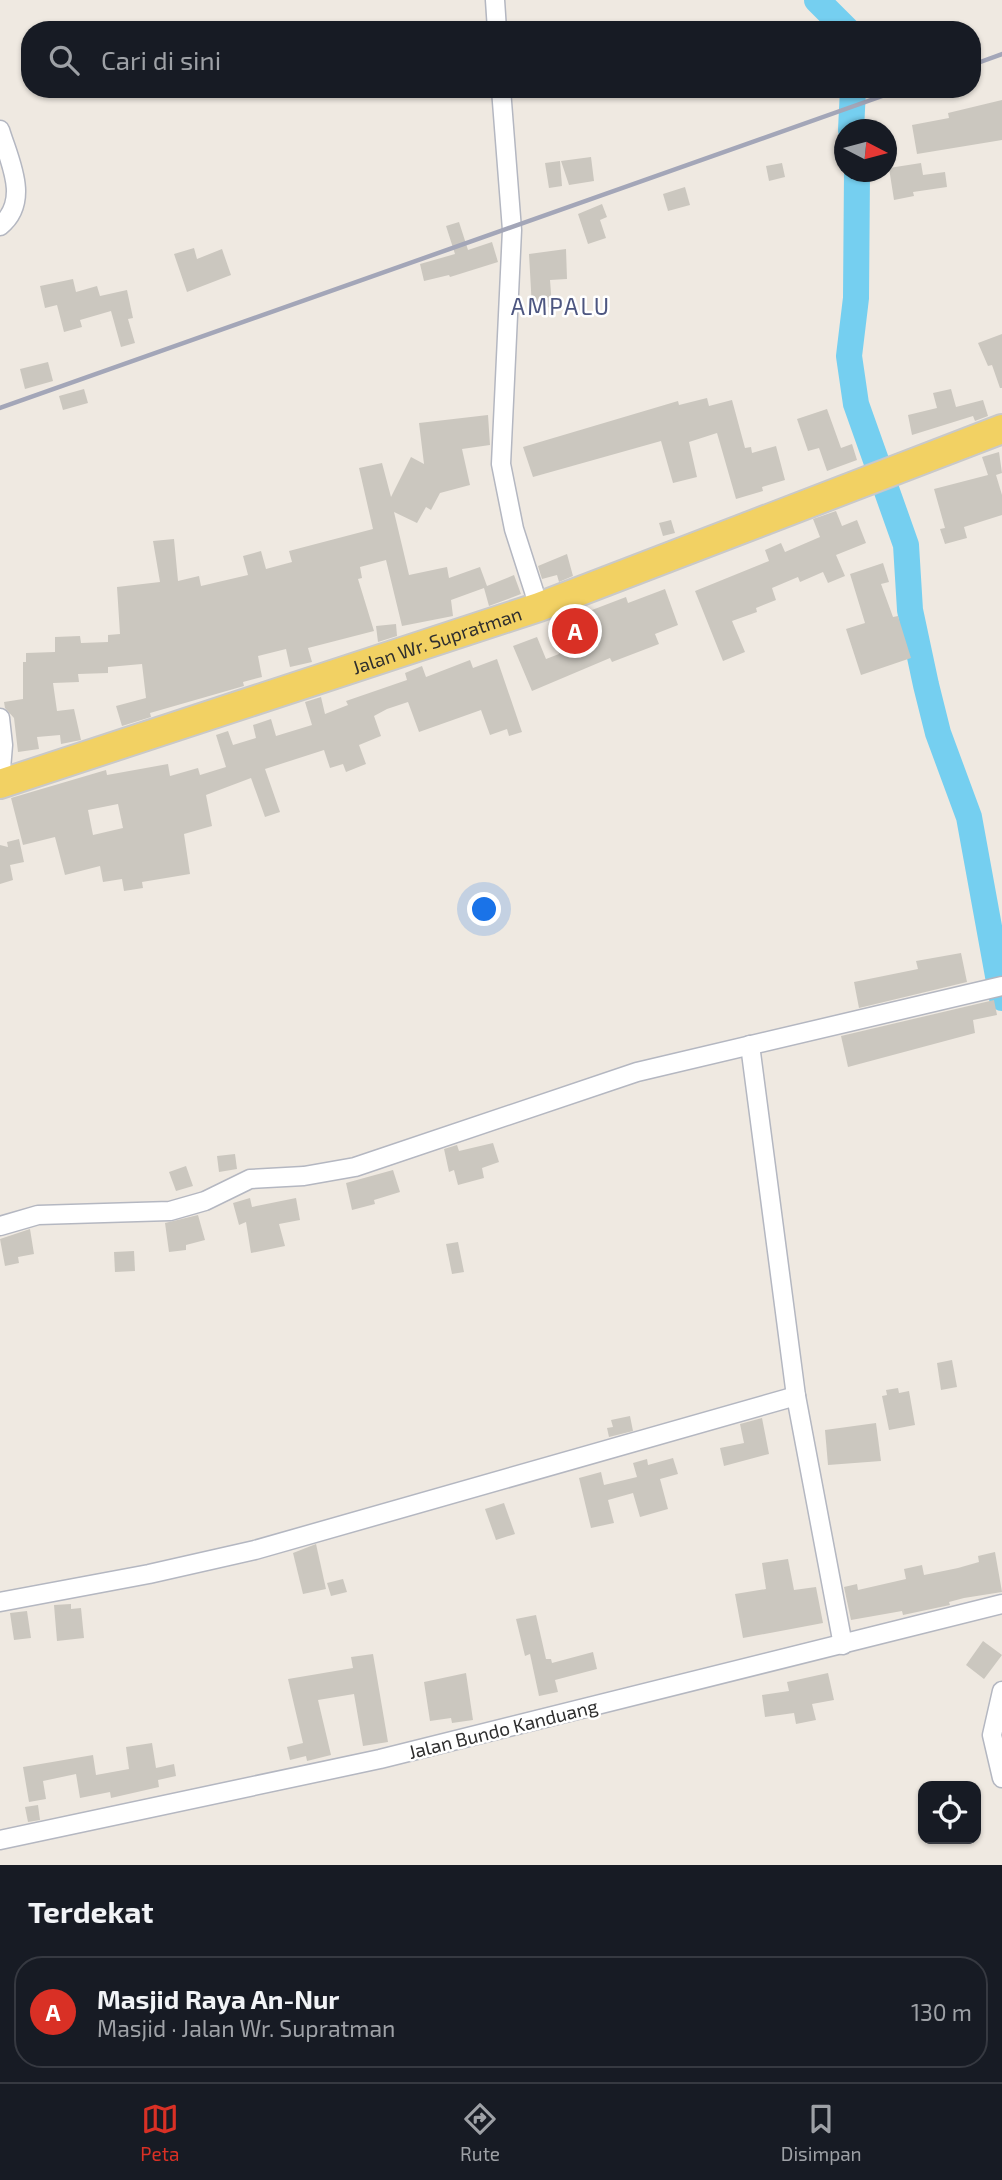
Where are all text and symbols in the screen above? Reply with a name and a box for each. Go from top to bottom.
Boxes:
search box [21,21,981,98]
icon: search [45,41,83,79]
text: Cari di sini [101,44,221,75]
north arrow [834,119,897,182]
district label: AMPALU [511,292,611,320]
street label: Jalan Wr. Supratman [349,601,525,679]
pin: A [552,605,598,657]
your location [467,892,501,926]
street label: Jalan Bundo Kanduang [406,1694,600,1763]
map controls [918,1781,981,1844]
button: locate [918,1781,981,1844]
text: Terdekat [28,1893,154,1929]
text: Masjid Raya An-Nur [97,1983,339,2014]
text: A [45,1998,61,2026]
text: 130 m [911,1998,972,2026]
text: Masjid · Jalan Wr. Supratman [97,2014,395,2042]
tab: Peta [140,2100,179,2165]
tab: Rute [460,2100,500,2165]
tab: Disimpan [781,2100,862,2165]

